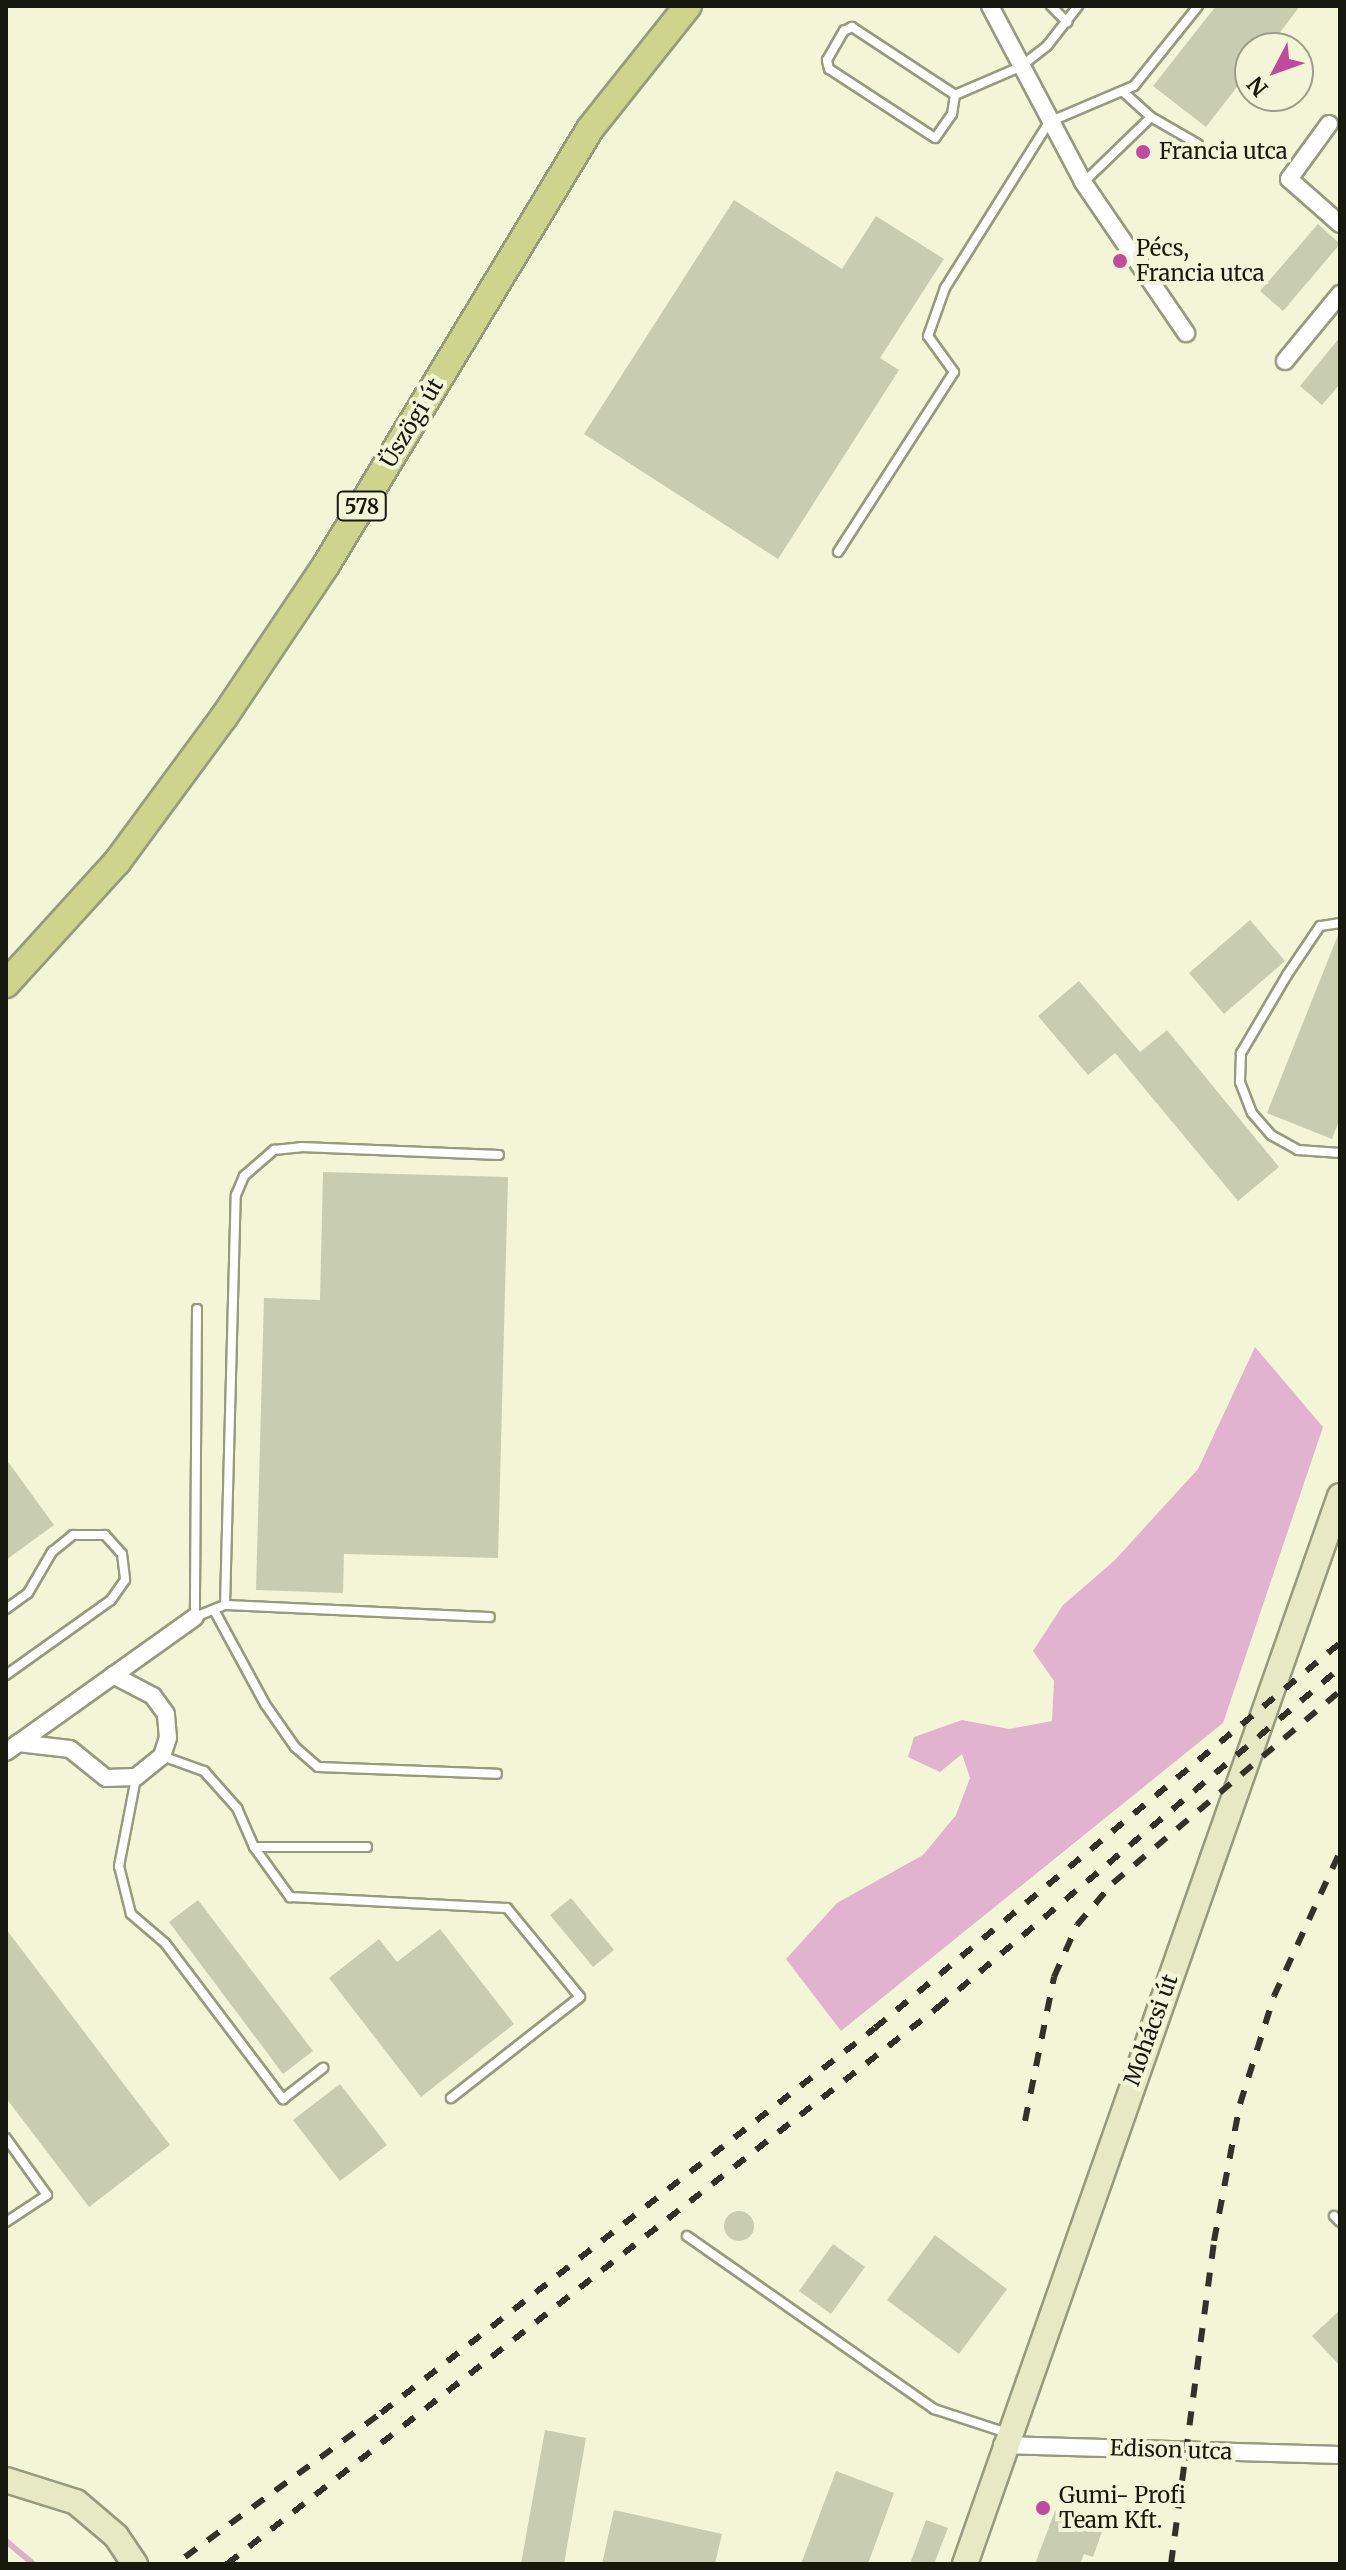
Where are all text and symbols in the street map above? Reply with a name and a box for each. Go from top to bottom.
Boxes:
north arrow [1234,32,1314,112]
text: N [1241,71,1274,102]
place label: Francia utca [1159,139,1288,165]
marker: Francia utca [1134,143,1152,161]
place label: Pécs, Francia utca [1136,235,1265,286]
marker: Pécs, Francia utca [1111,252,1129,270]
street label: Üszögi út [375,374,449,472]
road number: 578 [336,490,388,522]
street label: Mohácsi út [1119,1971,1183,2089]
street label: Edison utca [1109,2435,1233,2465]
place label: Gumi- Profi Team Kft. [1059,2482,1186,2534]
marker: Gumi- Profi Team Kft. [1034,2499,1052,2517]

